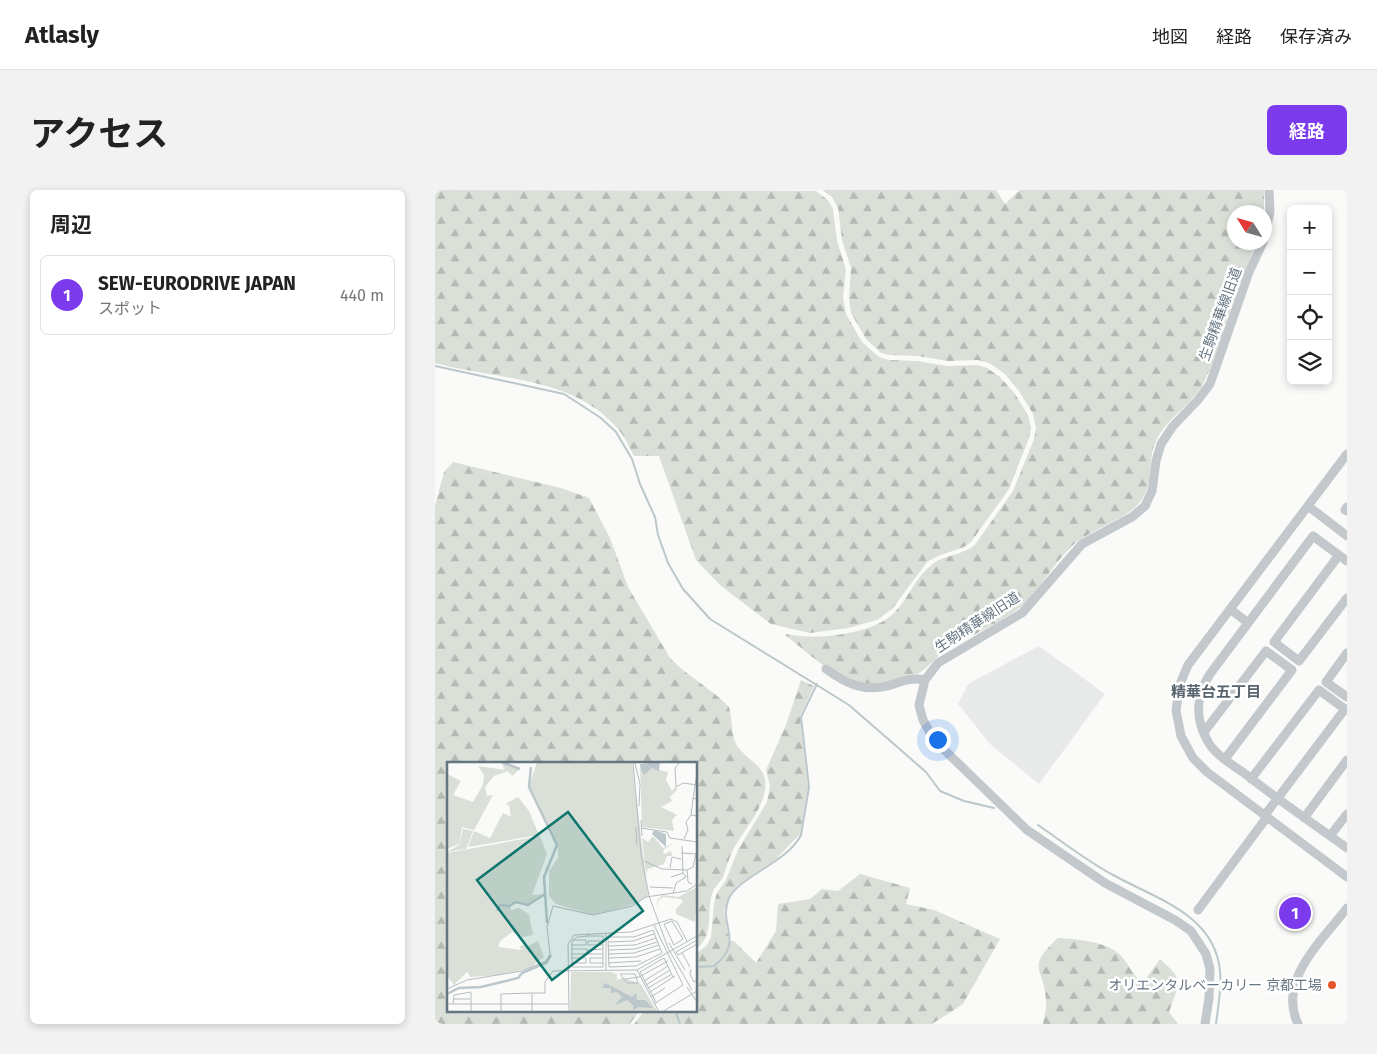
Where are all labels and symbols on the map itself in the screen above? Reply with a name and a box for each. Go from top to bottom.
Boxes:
north arrow [1227,205,1272,250]
street label: 生駒精華線旧道 [1196,265,1245,363]
street label: 生駒精華線旧道 [932,589,1023,656]
district label: 精華台五丁目 [1171,683,1261,701]
your location [925,727,951,753]
inset map [447,762,697,1012]
pin: 1 [1279,894,1311,932]
place label: オリエンタルベーカリー 京都工場 [1108,977,1322,994]
marker: オリエンタルベーカリー 京都工場 [1326,979,1338,991]

